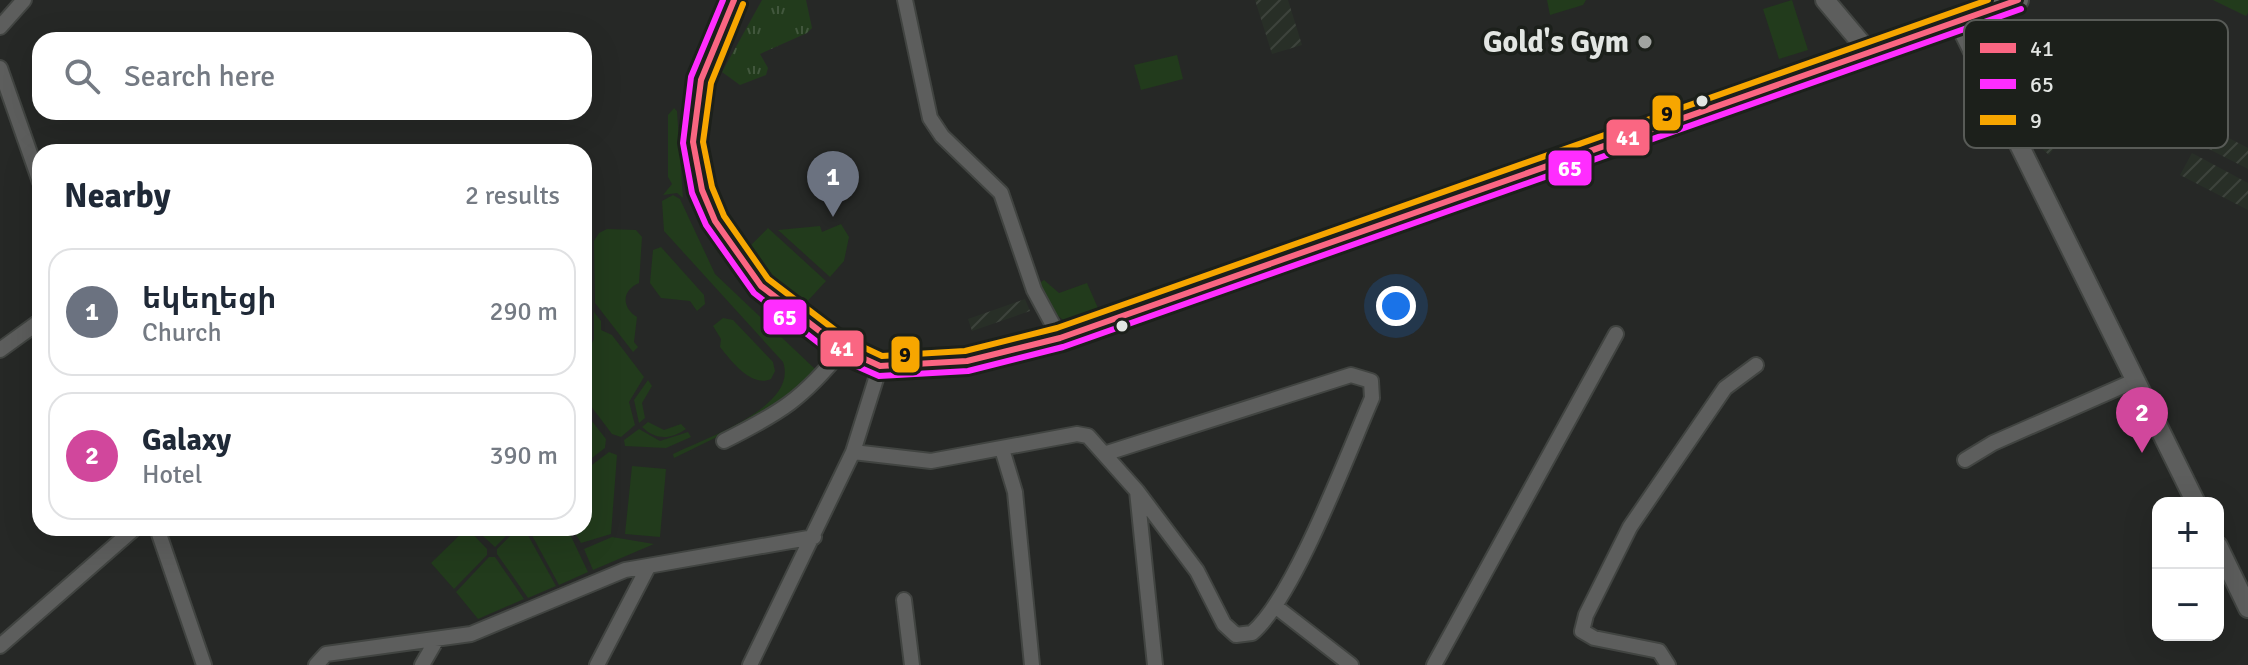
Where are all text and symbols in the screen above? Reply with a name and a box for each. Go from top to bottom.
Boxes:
legend [1964,20,2228,148]
place label: Gold's Gym [1483,24,1629,61]
search box [32,32,592,120]
marker: Gold's Gym [1636,33,1654,51]
text: 41 [2030,35,2054,62]
icon: search [60,54,104,98]
text: Search here [124,58,275,95]
text: 65 [2030,71,2054,98]
unlabelled marker [1694,93,1710,109]
line badge: 9 [1651,94,1682,132]
text: 9 [1661,100,1673,127]
text: 9 [2030,107,2042,134]
line badge: 41 [1605,118,1651,157]
text: 41 [1616,124,1640,151]
line badge: 65 [1547,149,1593,187]
pin: 1 [807,151,859,217]
text: 65 [1558,155,1582,182]
text: Nearby [64,175,171,217]
text: 2 results [465,180,560,212]
text: եկեղեցի [142,280,276,317]
your location [1376,286,1416,326]
text: 1 [85,296,99,328]
text: 290 m [489,296,558,328]
line badge: 65 [762,298,808,336]
text: 65 [773,304,797,331]
text: Church [142,317,222,349]
unlabelled marker [1114,318,1130,334]
line badge: 41 [819,329,865,368]
text: 41 [830,335,854,362]
line badge: 9 [890,335,921,374]
text: 9 [899,341,911,368]
pin: 2 [2116,387,2168,453]
text: Galaxy [142,422,231,459]
text: 2 [85,440,99,472]
text: 390 m [489,440,558,472]
text: Hotel [142,459,202,491]
map controls [2152,497,2224,641]
button: + [2152,497,2224,569]
button: − [2152,569,2224,641]

